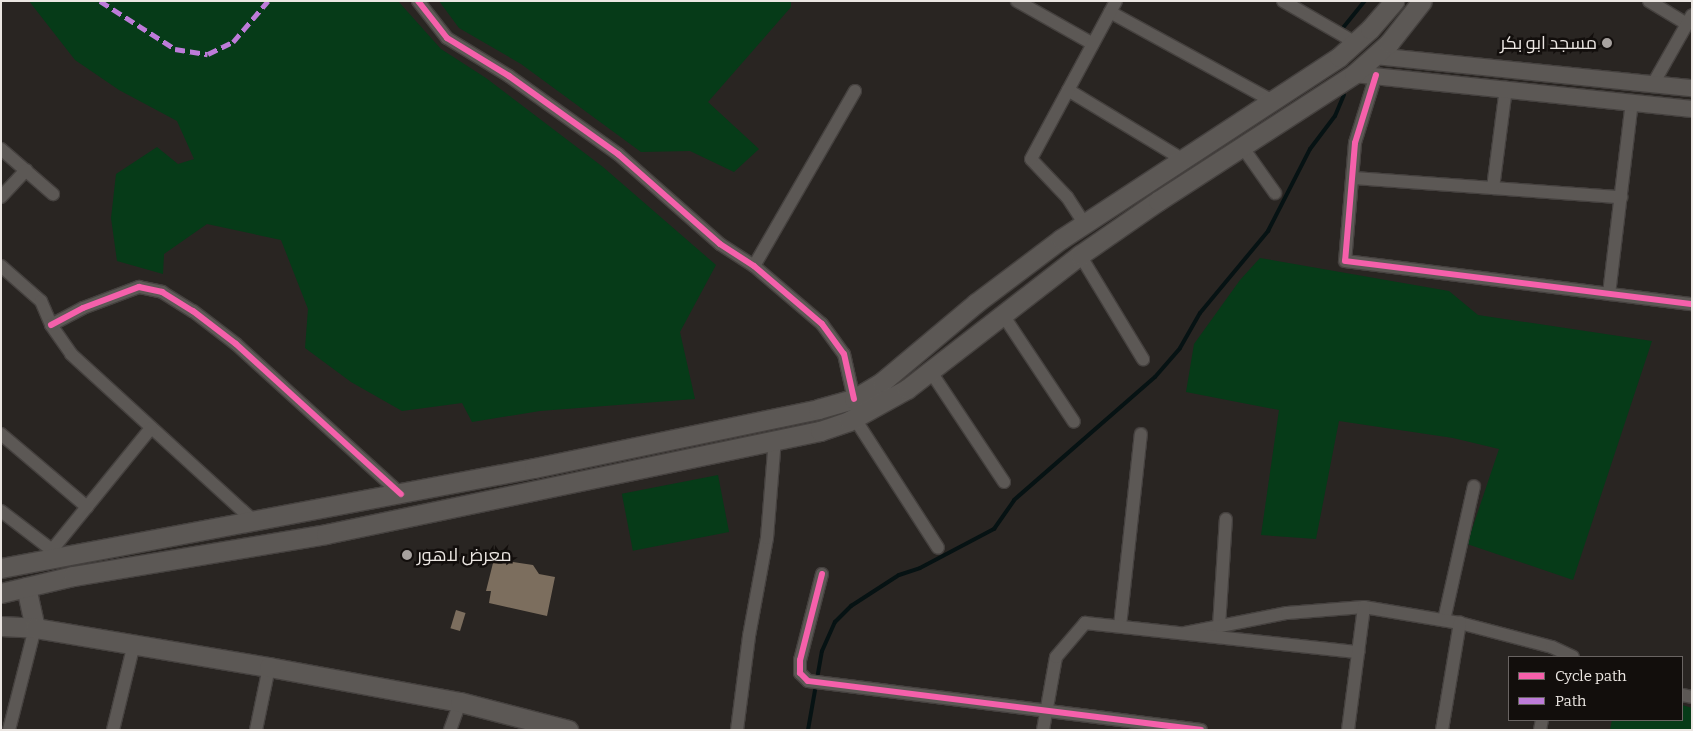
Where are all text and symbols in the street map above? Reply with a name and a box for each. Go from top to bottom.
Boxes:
place label: مسجد ابو بكر [1500,32,1597,54]
marker: مسجد ابو بكر [1601,37,1613,49]
place label: معرض لاهور [417,544,511,566]
marker: معرض لاهور [401,549,413,561]
legend [1508,656,1683,721]
text: Cycle path [1555,667,1627,685]
text: Path [1555,692,1586,710]

